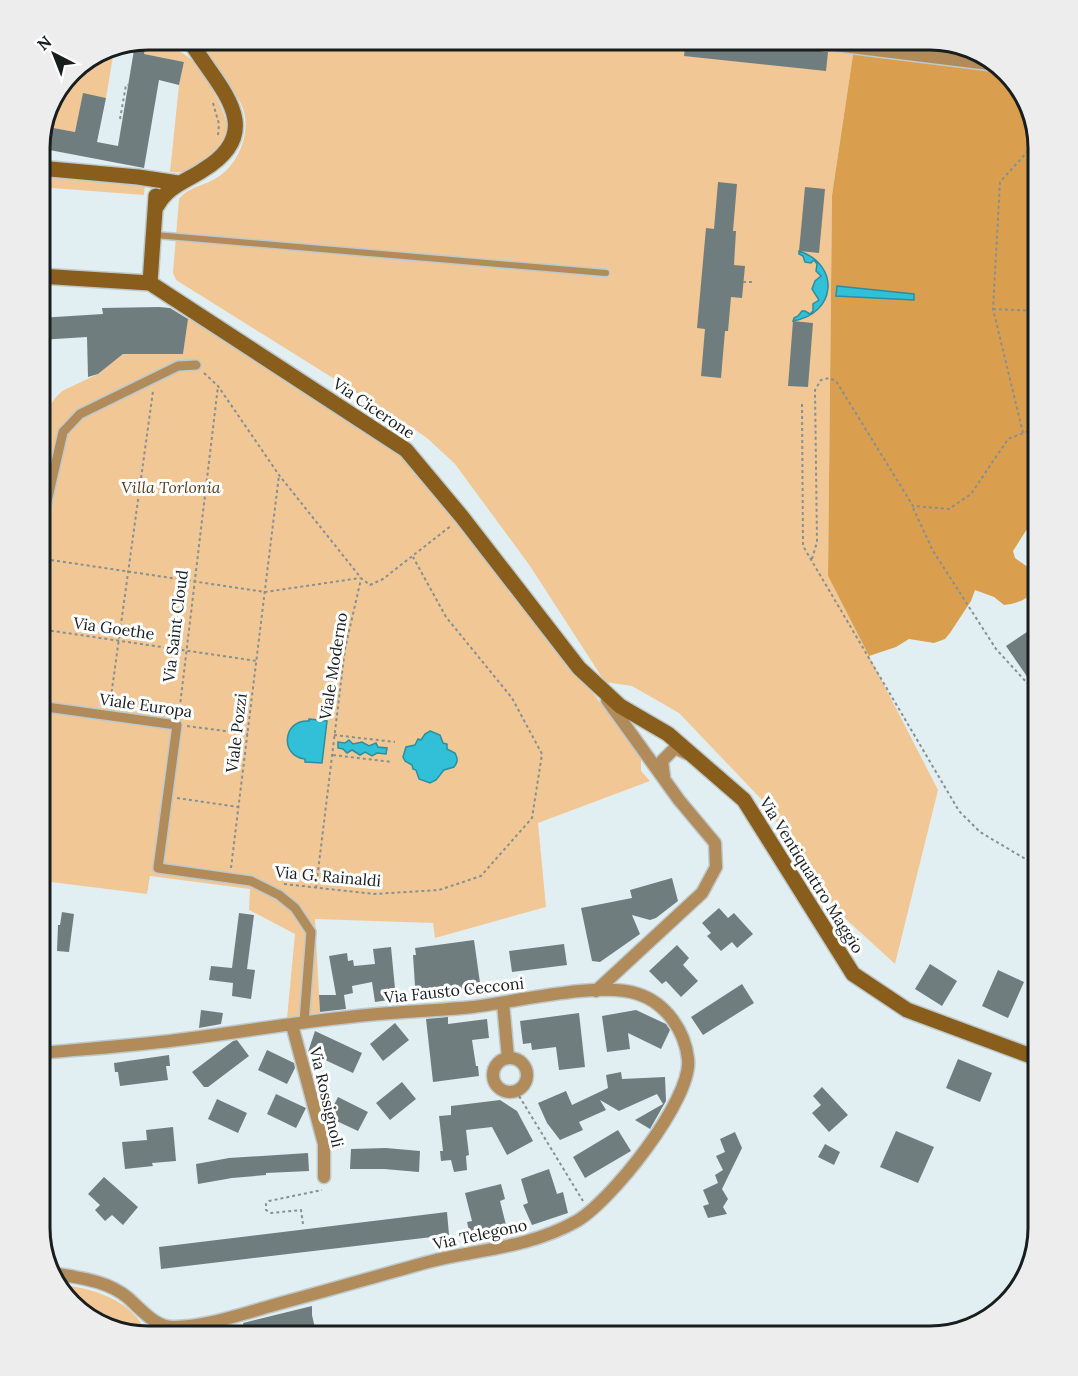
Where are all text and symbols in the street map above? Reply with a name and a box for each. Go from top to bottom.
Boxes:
north arrow [24,24,84,84]
text: N [33,31,55,54]
street label: Via Cicerone [328,373,419,443]
park label: Villa Torlonia [121,477,221,497]
street label: Via Saint Cloud [158,568,192,684]
street label: Viale Moderno [314,611,351,722]
street label: Via Goethe [71,612,156,644]
street label: Viale Europa [97,688,194,721]
street label: Viale Pozzi [221,692,251,775]
street label: Via Ventiquattro Maggio [755,792,868,957]
street label: Via G. Rainaldi [273,861,382,891]
street label: Via Fausto Cecconi [382,973,525,1007]
street label: Via Rossignoli [305,1044,348,1149]
street label: Via Telegono [430,1214,529,1254]

